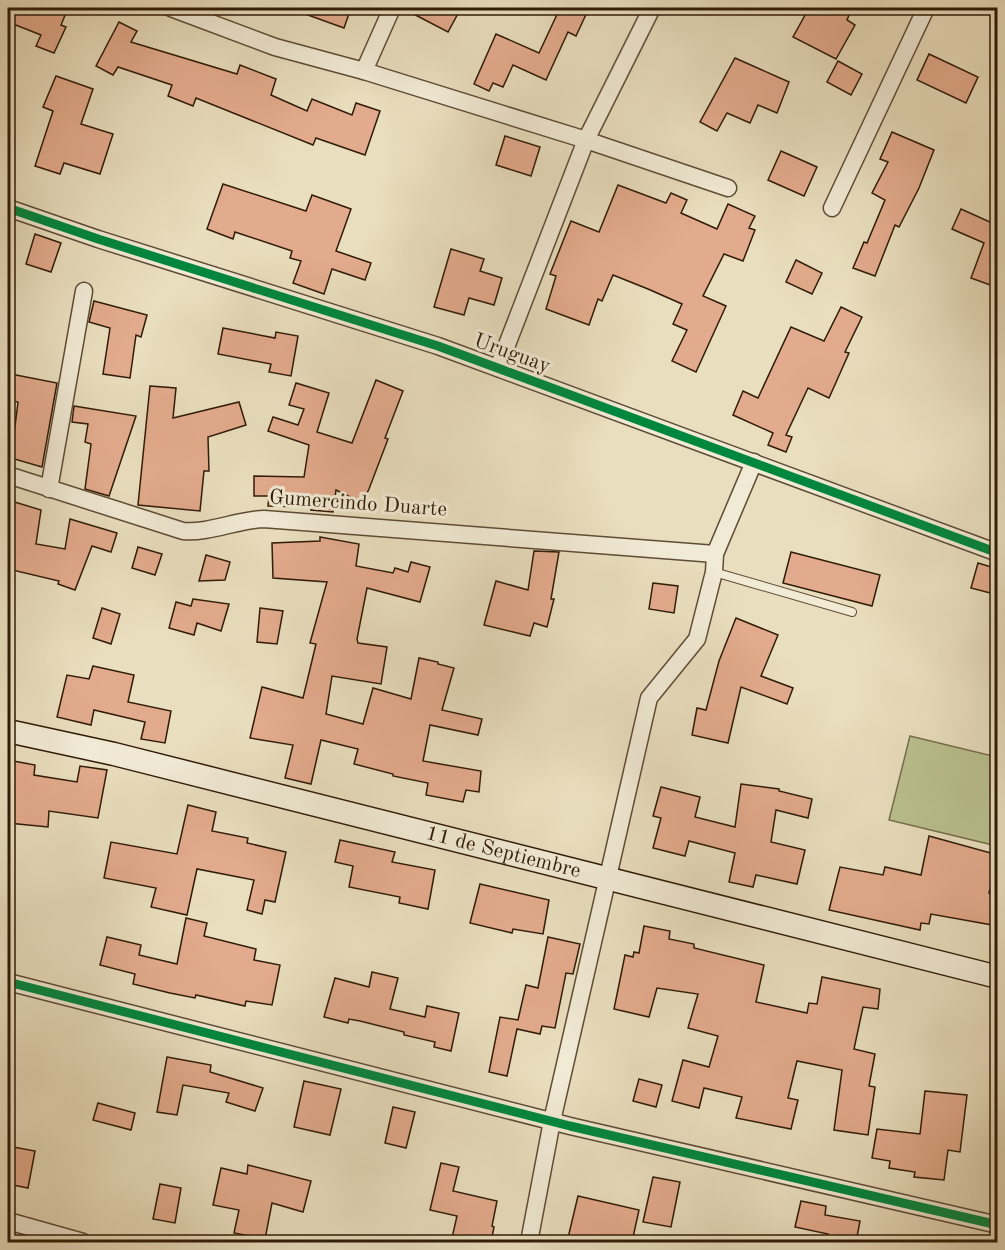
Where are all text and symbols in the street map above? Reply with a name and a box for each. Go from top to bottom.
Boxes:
street label: Uruguay [471,330,553,378]
street label: Gumercindo Duarte [268,487,448,521]
street label: 11 de Septiembre [424,823,583,882]

